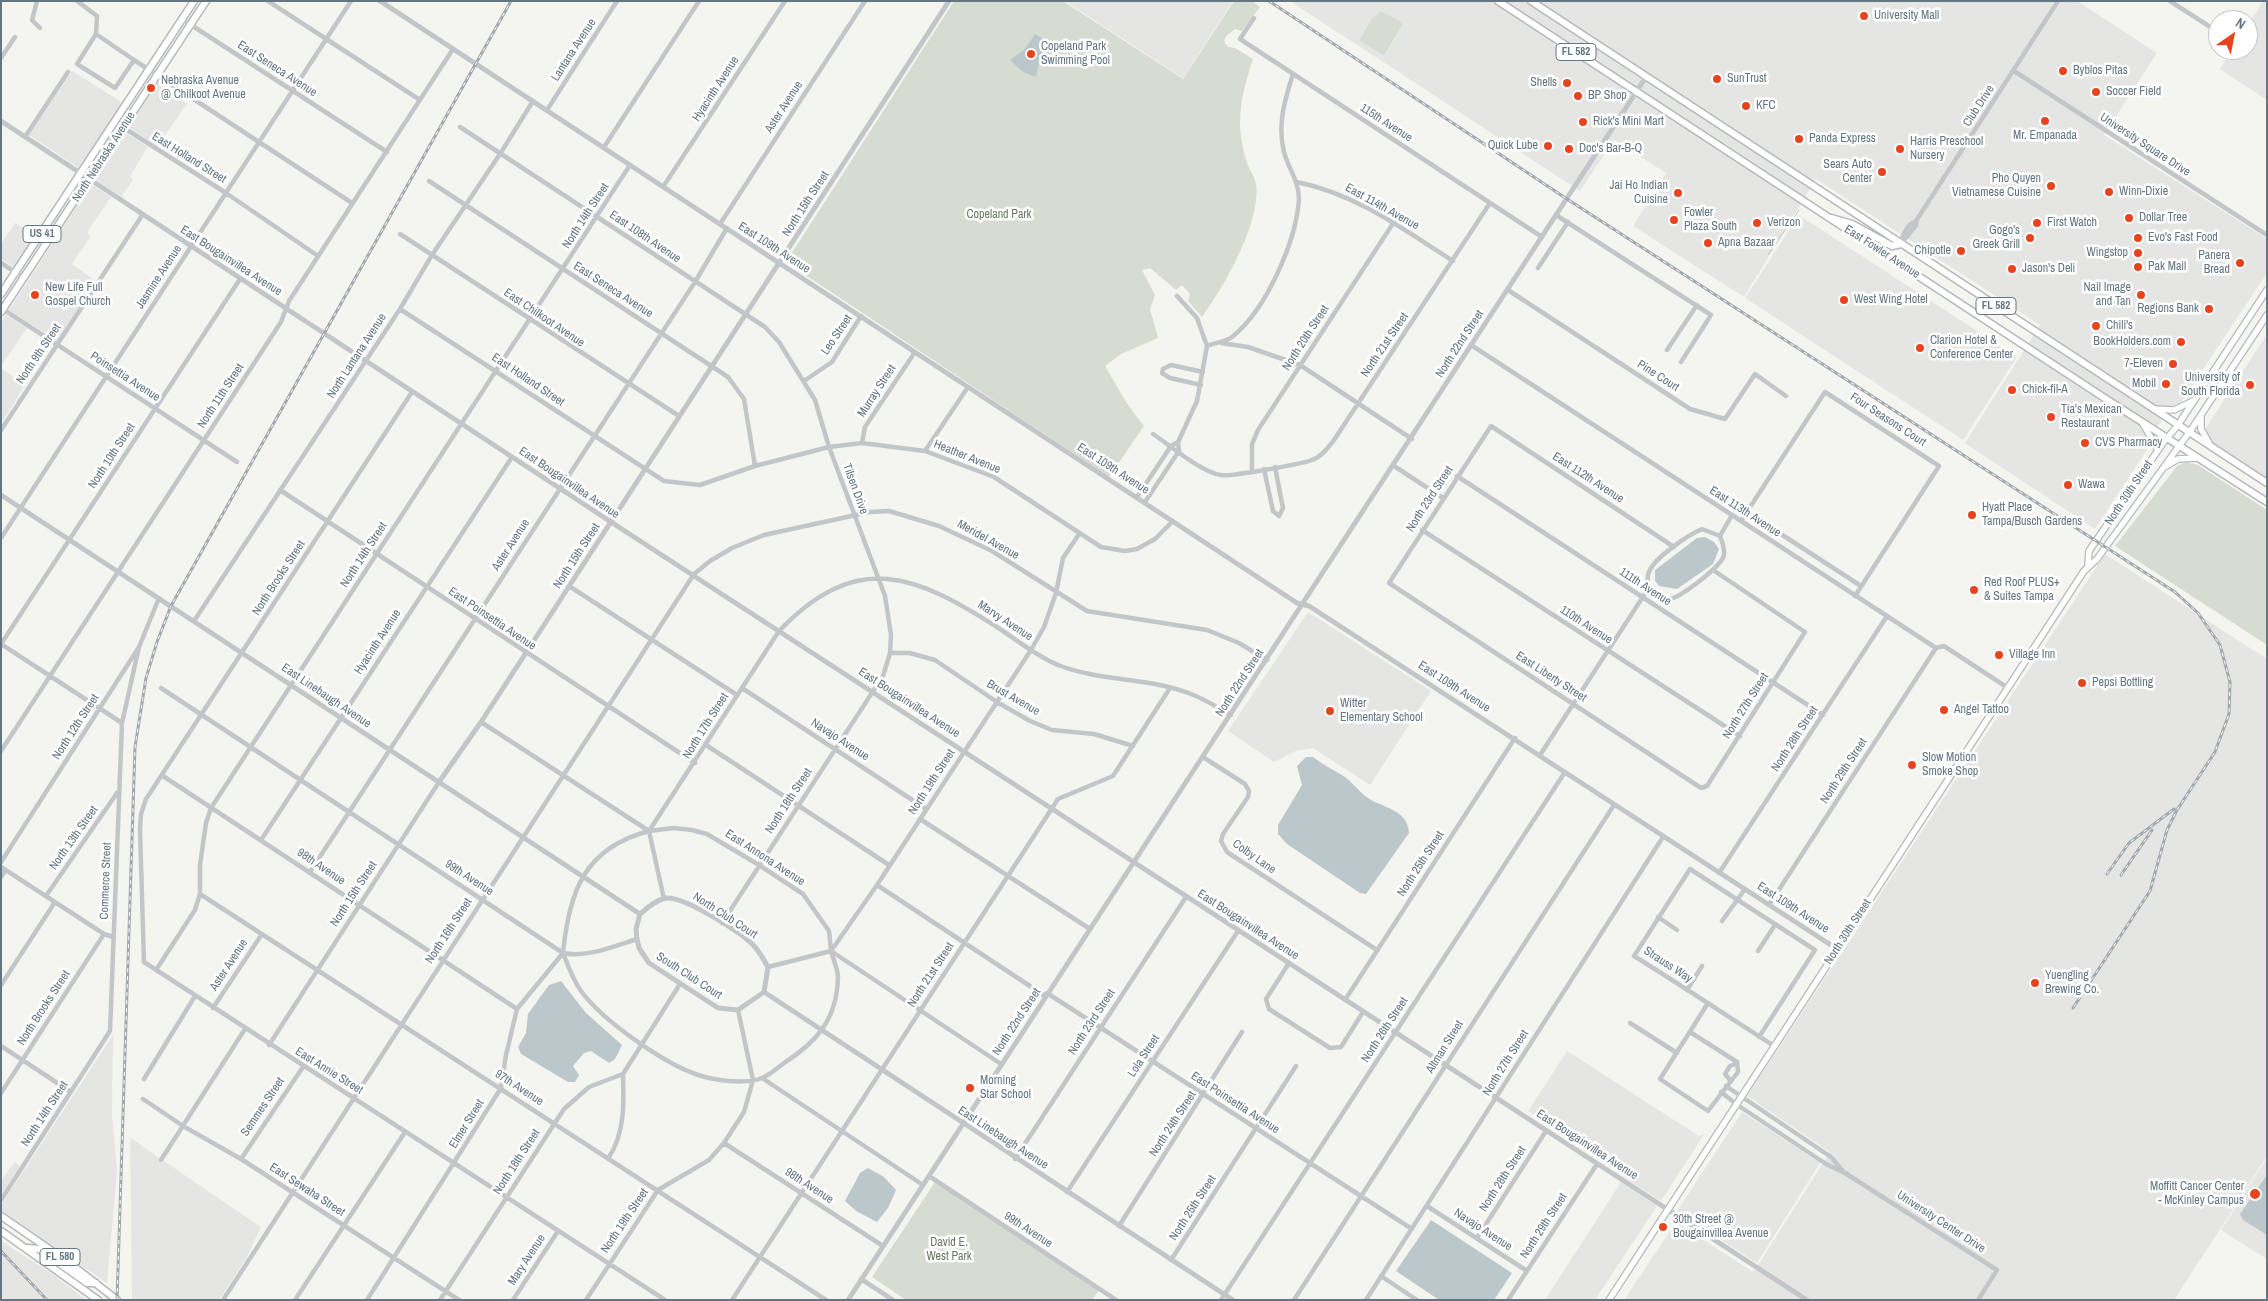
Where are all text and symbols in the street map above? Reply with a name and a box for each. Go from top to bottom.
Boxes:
place label: University Mall [1874,9,1939,23]
marker: University Mall [1858,10,1870,22]
north arrow [2208,10,2258,60]
text: N [2232,13,2249,33]
street label: Lantana Avenue [548,16,600,84]
street label: East Seneca Avenue [235,38,319,100]
place label: Copeland Park Swimming Pool [1041,40,1110,68]
road number: FL 582 [1556,44,1596,61]
marker: Copeland Park Swimming Pool [1025,48,1037,60]
street label: Hyacinth Avenue [690,54,742,124]
place label: Byblos Pitas [2073,64,2128,78]
marker: Byblos Pitas [2057,65,2069,77]
place label: SunTrust [1727,72,1767,86]
marker: SunTrust [1711,73,1723,85]
place label: Nebraska Avenue @ Chilkoot Avenue [161,74,246,102]
place label: Shells [1530,76,1557,90]
marker: Shells [1561,77,1573,89]
street label: Aster Avenue [762,78,806,136]
marker: Nebraska Avenue @ Chilkoot Avenue [145,82,157,94]
street label: Club Drive [1960,83,1998,129]
place label: Soccer Field [2106,85,2161,99]
marker: Soccer Field [2090,86,2102,98]
place label: BP Shop [1588,89,1627,103]
marker: BP Shop [1572,90,1584,102]
place label: KFC [1756,99,1776,113]
marker: KFC [1740,100,1752,112]
street label: 115th Avenue [1357,101,1415,145]
street label: North Nebraska Avenue [69,109,139,205]
street label: University Square Drive [2097,110,2193,180]
place label: Rick's Mini Mart [1593,115,1664,129]
marker: Mr. Empanada [2039,115,2051,127]
marker: Rick's Mini Mart [1577,116,1589,128]
street label: East Holland Street [149,129,229,187]
place label: Mr. Empanada [2013,129,2077,143]
place label: Panda Express [1809,132,1876,146]
marker: Panda Express [1793,133,1805,145]
place label: Harris Preschool Nursery [1910,135,1983,163]
place label: Quick Lube [1488,139,1538,153]
marker: Quick Lube [1542,140,1554,152]
place label: Doc's Bar-B-Q [1579,142,1642,156]
marker: Doc's Bar-B-Q [1563,143,1575,155]
marker: Harris Preschool Nursery [1894,143,1906,155]
place label: Sears Auto Center [1823,158,1872,186]
marker: Sears Auto Center [1876,166,1888,178]
street label: North 15th Street [780,169,832,239]
place label: Pho Quyen Vietnamese Cuisine [1952,172,2041,200]
place label: Jai Ho Indian Cuisine [1609,179,1668,207]
marker: Pho Quyen Vietnamese Cuisine [2045,180,2057,192]
street label: North 14th Street [560,181,612,251]
street label: East 114th Avenue [1343,181,1421,233]
place label: Winn-Dixie [2119,185,2168,199]
marker: Winn-Dixie [2103,186,2115,198]
marker: Jai Ho Indian Cuisine [1672,187,1684,199]
place label: Fowler Plaza South [1684,206,1737,234]
street label: East 108th Avenue [607,208,683,266]
park label: Copeland Park [966,208,1032,222]
place label: Dollar Tree [2139,211,2187,225]
marker: Dollar Tree [2123,212,2135,224]
marker: Fowler Plaza South [1668,214,1680,226]
place label: Verizon [1767,216,1800,230]
place label: First Watch [2047,216,2097,230]
marker: Verizon [1751,217,1763,229]
marker: First Watch [2031,217,2043,229]
street label: East 109th Avenue [735,219,813,277]
street label: East Fowler Avenue [1841,222,1923,282]
street label: East Bougainvillea Avenue [178,223,284,299]
place label: Gogo's Greek Grill [1972,224,2020,252]
road number: US 41 [23,225,61,242]
place label: Evo's Fast Food [2148,231,2218,245]
marker: Gogo's Greek Grill [2024,232,2036,244]
marker: Evo's Fast Food [2132,232,2144,244]
place label: Apna Bazaar [1718,236,1775,250]
marker: Apna Bazaar [1702,237,1714,249]
street label: Jasmine Avenue [133,242,185,312]
place label: Chipotle [1914,244,1951,258]
marker: Chipotle [1955,245,1967,257]
place label: Wingstop [2086,246,2128,260]
marker: Wingstop [2132,247,2144,259]
place label: Panera Bread [2198,249,2230,277]
marker: Panera Bread [2234,257,2246,269]
street label: East Seneca Avenue [571,259,655,321]
place label: Pak Mail [2148,260,2186,274]
marker: Pak Mail [2132,261,2144,273]
place label: Jason's Deli [2022,262,2075,276]
marker: Jason's Deli [2006,263,2018,275]
place label: New Life Full Gospel Church [45,281,111,309]
place label: Nail Image and Tan [2083,281,2131,309]
street label: East Chilkoot Avenue [501,286,587,350]
marker: New Life Full Gospel Church [29,289,41,301]
marker: Nail Image and Tan [2135,289,2147,301]
place label: West Wing Hotel [1854,293,1928,307]
marker: West Wing Hotel [1838,294,1850,306]
road number: FL 582 [1976,298,2016,314]
place label: Regions Bank [2137,302,2199,316]
street label: North 20th Street [1280,303,1332,373]
marker: Regions Bank [2203,303,2215,315]
street label: North 22nd Street [1433,308,1487,380]
street label: North 21st Street [1358,310,1412,380]
street label: North Lantana Avenue [324,311,390,401]
street label: Leo Street [818,312,856,358]
place label: Chili's [2106,319,2133,333]
marker: Chili's [2090,320,2102,332]
street label: North 9th Street [14,321,64,387]
place label: Clarion Hotel & Conference Center [1930,334,2013,362]
place label: BookHolders.com [2093,335,2171,349]
marker: BookHolders.com [2175,336,2187,348]
marker: Clarion Hotel & Conference Center [1914,342,1926,354]
street label: Poinsettia Avenue [87,349,163,405]
street label: East Holland Street [489,350,567,410]
street label: Pine Court [1634,357,1682,395]
place label: 7-Eleven [2124,357,2163,371]
marker: 7-Eleven [2167,358,2179,370]
street label: North 11th Street [195,361,247,431]
street label: Murray Street [855,362,899,420]
place label: University of South Florida [2181,371,2240,399]
place label: Mobil [2132,377,2156,391]
marker: Mobil [2160,378,2172,390]
marker: University of South Florida [2244,379,2256,391]
place label: Chick-fil-A [2022,383,2068,397]
marker: Chick-fil-A [2006,384,2018,396]
street label: Four Seasons Court [1847,390,1929,450]
place label: Tia's Mexican Restaurant [2061,403,2122,431]
marker: Tia's Mexican Restaurant [2045,411,2057,423]
street label: North 10th Street [86,421,138,491]
place label: CVS Pharmacy [2095,436,2162,450]
street label: Heather Avenue [931,437,1003,477]
marker: CVS Pharmacy [2079,437,2091,449]
street label: East 109th Avenue [1074,440,1152,498]
street label: East Bougainvillea Avenue [516,444,622,522]
street label: East 112th Avenue [1550,450,1626,506]
street label: North 30th Street [2102,458,2156,528]
street label: Tilsen Drive [839,462,871,516]
street label: North 23rd Street [1403,463,1457,535]
place label: Wawa [2078,478,2105,492]
marker: Wawa [2062,479,2074,491]
street label: East 113th Avenue [1707,484,1783,540]
place label: Hyatt Place Tampa/Busch Gardens [1982,501,2082,529]
marker: Hyatt Place Tampa/Busch Gardens [1966,509,1978,521]
street label: Aster Avenue [489,516,533,574]
street label: Meridel Avenue [954,517,1022,563]
street label: North 14th Street [338,520,390,590]
street label: North 15th Street [551,521,603,591]
street label: North Brooks Street [249,538,309,618]
street label: 111th Avenue [1616,565,1674,609]
place label: Red Roof PLUS+ & Suites Tampa [1984,576,2060,604]
street label: East Poinsettia Avenue [445,584,539,654]
marker: Red Roof PLUS+ & Suites Tampa [1968,584,1980,596]
street label: Marvy Avenue [975,598,1035,644]
street label: 110th Avenue [1557,603,1615,647]
street label: Hyacinth Avenue [352,607,404,677]
street label: North 22nd Street [1213,647,1267,719]
place label: Village Inn [2009,648,2055,662]
street label: East Liberty Street [1513,649,1589,705]
marker: Village Inn [1993,649,2005,661]
street label: East 109th Avenue [1415,658,1493,716]
street label: East Linebaugh Avenue [278,661,374,731]
street label: East Bougainvillea Avenue [856,665,962,741]
street label: North 27th Street [1720,670,1772,742]
place label: Pepsi Bottling [2092,676,2153,690]
street label: Brust Avenue [984,677,1042,719]
marker: Pepsi Bottling [2076,677,2088,689]
street label: North 17th Street [680,690,732,762]
street label: North 12th Street [50,692,102,762]
place label: Witter Elementary School [1340,697,1423,725]
place label: Angel Tattoo [1954,703,2009,717]
street label: North 28th Street [1769,704,1821,774]
marker: Angel Tattoo [1938,704,1950,716]
marker: Witter Elementary School [1324,705,1336,717]
street label: Navajo Avenue [808,716,872,764]
street label: North 29th Street [1818,736,1870,806]
street label: North 19th Street [906,747,958,817]
place label: Slow Motion Smoke Shop [1922,751,1978,779]
marker: Slow Motion Smoke Shop [1906,759,1918,771]
street label: North 18th Street [763,766,815,836]
street label: North 13th Street [47,803,101,873]
street label: East Annona Avenue [722,827,808,889]
street label: North 25th Street [1395,829,1447,899]
street label: Colby Lane [1229,837,1279,877]
street label: Commerce Street [97,842,115,920]
street label: 98th Avenue [294,846,348,888]
street label: 99th Avenue [442,857,496,899]
street label: North 15th Street [328,859,380,929]
street label: East 109th Avenue [1754,879,1832,937]
street label: East Bougainvillea Avenue [1195,887,1301,963]
street label: North Club Court [690,890,760,942]
street label: North 16th Street [423,896,475,966]
street label: North 30th Street [1822,897,1874,967]
street label: Aster Avenue [207,936,251,994]
street label: North 21st Street [905,940,957,1010]
street label: Strauss Way [1641,944,1695,986]
street label: South Club Court [653,949,725,1003]
street label: North Brooks Street [14,968,74,1048]
place label: Yuengling Brewing Co. [2045,969,2099,997]
marker: Yuengling Brewing Co. [2029,977,2041,989]
street label: North 22nd Street [990,986,1044,1058]
street label: North 23rd Street [1065,986,1119,1058]
street label: North 26th Street [1359,995,1411,1065]
street label: Altman Street [1423,1018,1467,1076]
street label: North 27th Street [1480,1027,1532,1099]
street label: Lola Street [1125,1032,1163,1080]
street label: East Annie Street [292,1044,366,1098]
street label: 97th Avenue [492,1067,546,1109]
street label: East Poinsettia Avenue [1188,1069,1282,1137]
place label: Morning Star School [980,1074,1031,1102]
street label: Semmes Street [238,1075,288,1139]
street label: North 14th Street [19,1079,71,1149]
marker: Morning Star School [964,1082,976,1094]
street label: North 24th Street [1147,1089,1199,1159]
street label: Elmer Street [446,1097,488,1151]
street label: East Linebaugh Avenue [955,1103,1051,1173]
street label: East Bougainvillea Avenue [1534,1107,1640,1183]
street label: North 18th Street [491,1127,543,1197]
street label: North 28th Street [1477,1144,1529,1214]
street label: East Sewaha Street [267,1160,347,1220]
street label: 98th Avenue [782,1165,836,1207]
street label: North 25th Street [1167,1173,1219,1243]
place label: Moffitt Cancer Center - McKinley Campus [2150,1180,2244,1208]
street label: North 19th Street [598,1186,652,1256]
marker: Moffitt Cancer Center - McKinley Campus [2248,1187,2262,1201]
street label: University Center Drive [1894,1188,1988,1256]
street label: North 29th Street [1518,1191,1570,1261]
street label: Navajo Avenue [1451,1206,1515,1254]
street label: 99th Avenue [1001,1209,1055,1251]
place label: 30th Street @ Bougainvillea Avenue [1673,1213,1769,1241]
marker: 30th Street @ Bougainvillea Avenue [1657,1221,1669,1233]
street label: Mary Avenue [505,1232,549,1288]
park label: David E. West Park [926,1236,972,1264]
road number: FL 580 [40,1248,80,1266]

